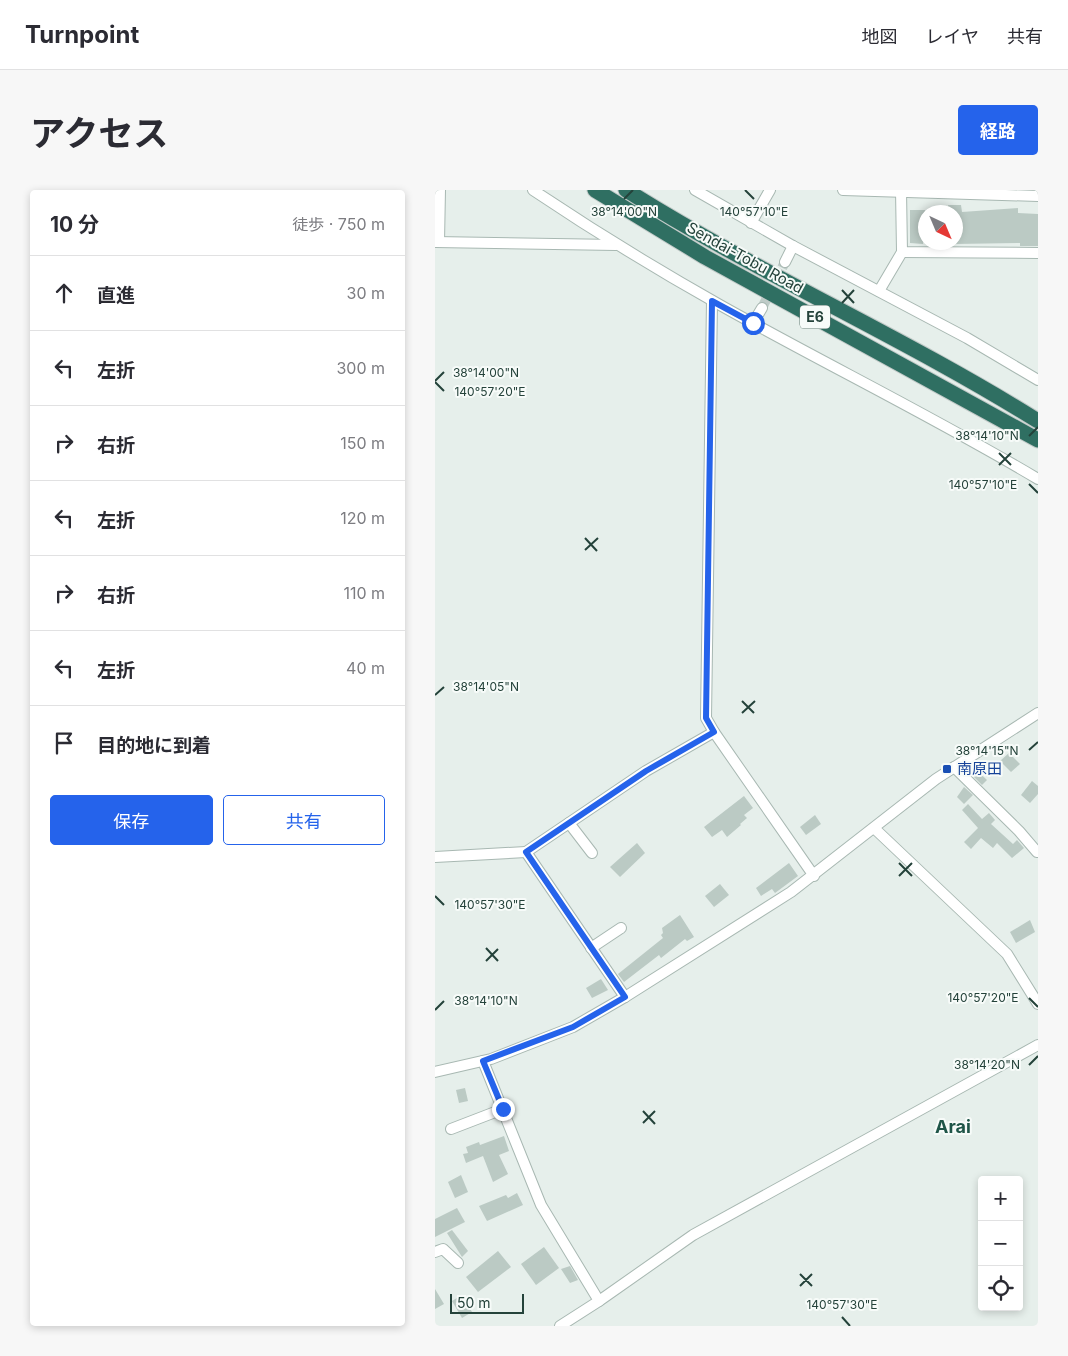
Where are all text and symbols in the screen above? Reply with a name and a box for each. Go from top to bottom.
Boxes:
text: Turnpoint [25,20,139,49]
text: 地図 [862,26,898,47]
text: レイヤ [926,26,979,47]
text: 共有 [1007,26,1043,47]
button: 経路 [958,105,1038,155]
text: アクセス [30,112,168,154]
text: 38°14'00"N [591,204,657,219]
text: 140°57'10"E [720,204,788,219]
north arrow [918,205,963,250]
text: 10 分 [50,212,99,237]
text: 徒歩 · 750 m [292,214,385,234]
street label: Sendai-Tobu Road [684,218,807,297]
icon: ahead [50,279,78,307]
text: 30 m [347,283,385,303]
text: 直進 [97,284,135,307]
road number: E6 [800,305,830,328]
route start [742,312,765,335]
icon: left [50,354,78,382]
text: 300 m [336,358,385,378]
text: 左折 [97,359,135,382]
text: 38°14'00"N [453,365,519,380]
text: 140°57'20"E [454,384,526,399]
text: 38°14'10"N [955,428,1019,443]
icon: right [50,429,78,457]
text: 150 m [340,433,385,453]
text: 右折 [97,434,135,457]
text: 140°57'10"E [949,477,1017,492]
icon: left [50,504,78,532]
text: 120 m [340,508,385,528]
text: 左折 [97,509,135,532]
icon: right [50,579,78,607]
text: 110 m [343,583,385,603]
text: 右折 [97,584,135,607]
icon: left [50,654,78,682]
text: 40 m [346,658,385,678]
text: 左折 [97,659,135,682]
text: 38°14'05"N [453,679,519,694]
icon: arrive [50,729,78,757]
text: 目的地に到着 [97,734,211,757]
text: 38°14'15"N [955,743,1019,758]
place label: 南原田 [957,759,1002,778]
marker: 南原田 [941,763,953,775]
button: 保存 [50,795,213,845]
button: 共有 [223,795,385,845]
text: 140°57'30"E [454,897,526,912]
text: 140°57'20"E [947,990,1019,1005]
text: 38°14'10"N [454,993,518,1008]
text: 38°14'20"N [954,1057,1020,1072]
route end [492,1098,515,1121]
district label: Arai [935,1116,971,1137]
map controls [978,1176,1023,1311]
button: + [978,1176,1023,1221]
button: − [978,1221,1023,1266]
button: locate [978,1266,1023,1311]
scale bar [450,1291,524,1314]
text: 50 m [457,1294,491,1311]
text: 140°57'30"E [806,1297,878,1312]

